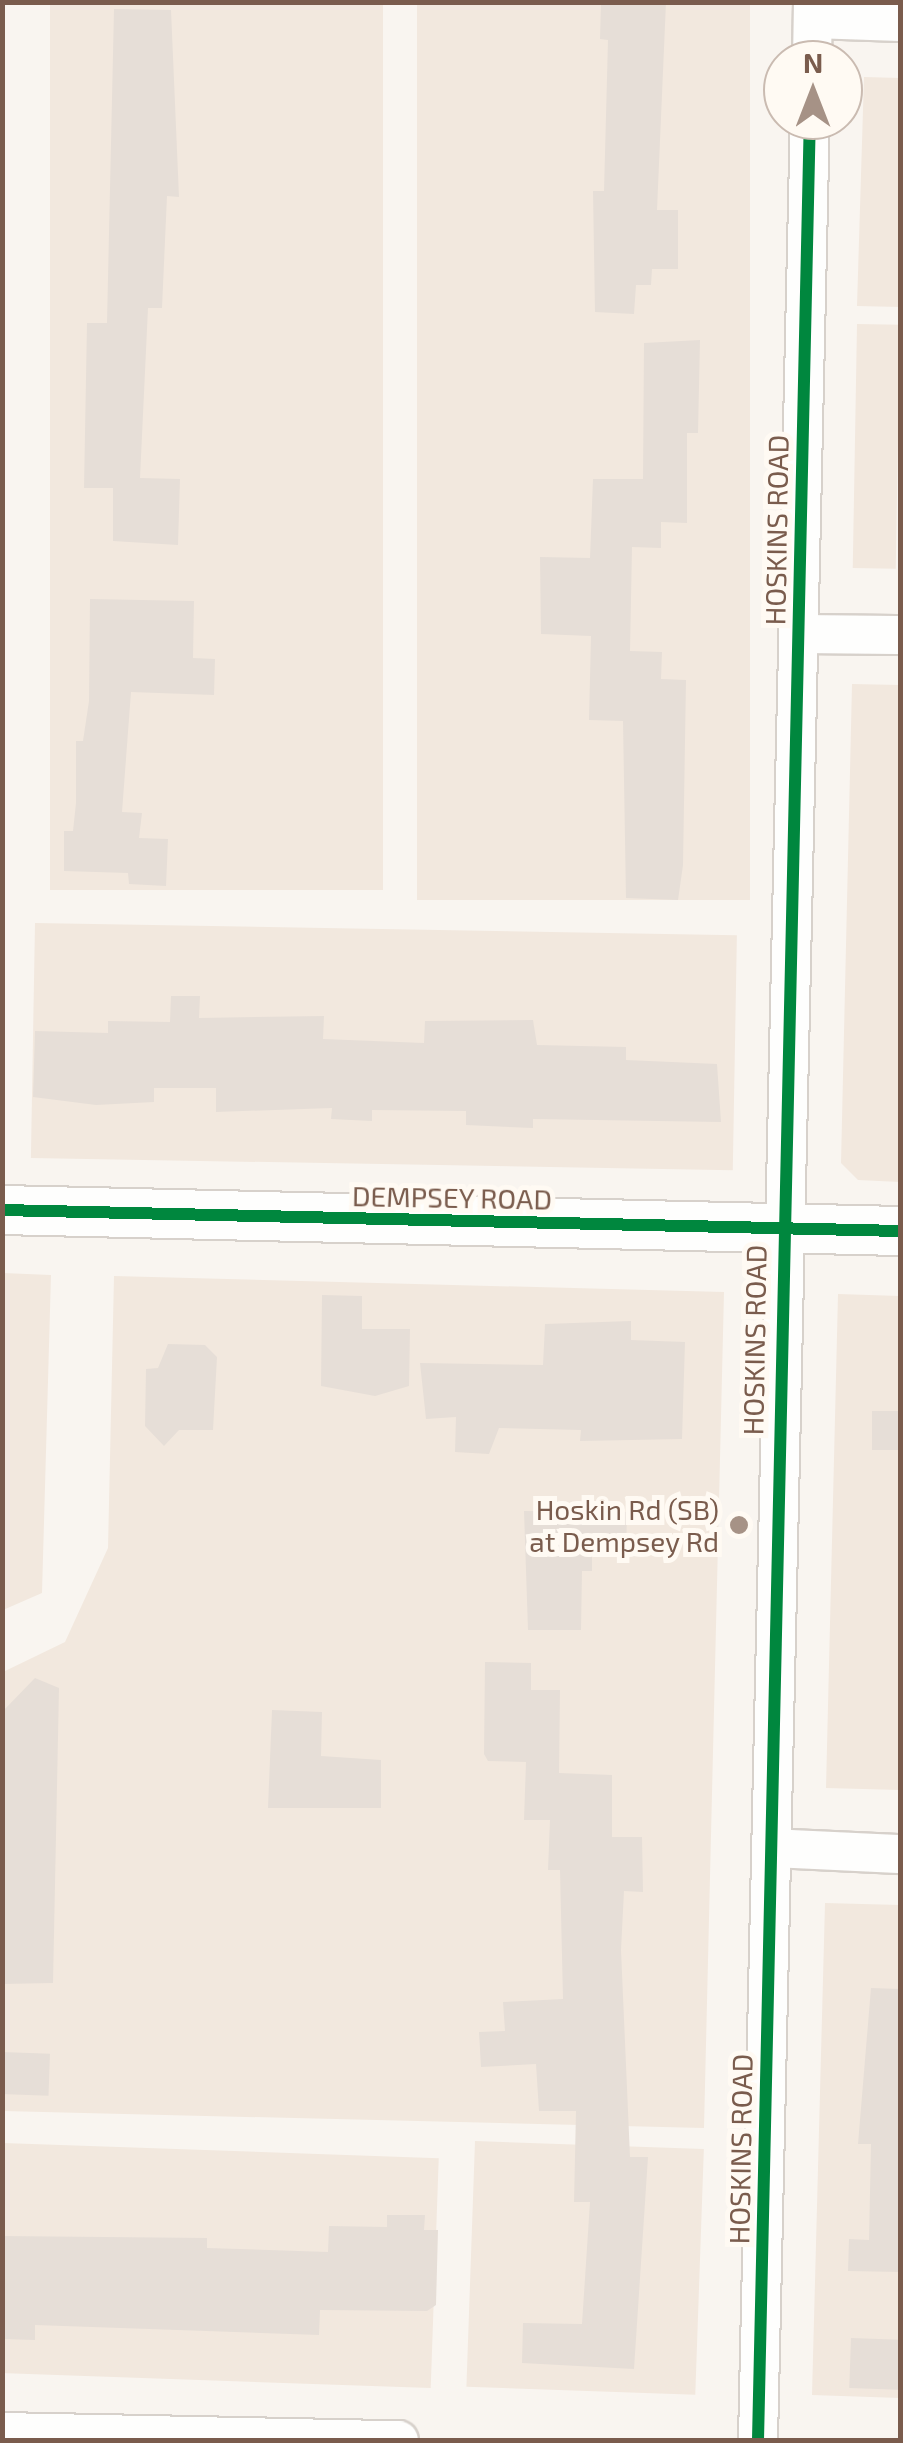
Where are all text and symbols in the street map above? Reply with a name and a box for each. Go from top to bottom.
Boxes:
north arrow [763,40,863,140]
text: N [803,45,823,79]
street label: HOSKINS ROAD [758,434,794,626]
street label: DEMPSEY ROAD [351,1178,553,1216]
street label: HOSKINS ROAD [736,1244,772,1436]
place label: Hoskin Rd (SB) at Dempsey Rd [529,1492,719,1558]
marker: Hoskin Rd (SB) at Dempsey Rd [728,1514,750,1536]
street label: HOSKINS ROAD [722,2053,758,2245]

